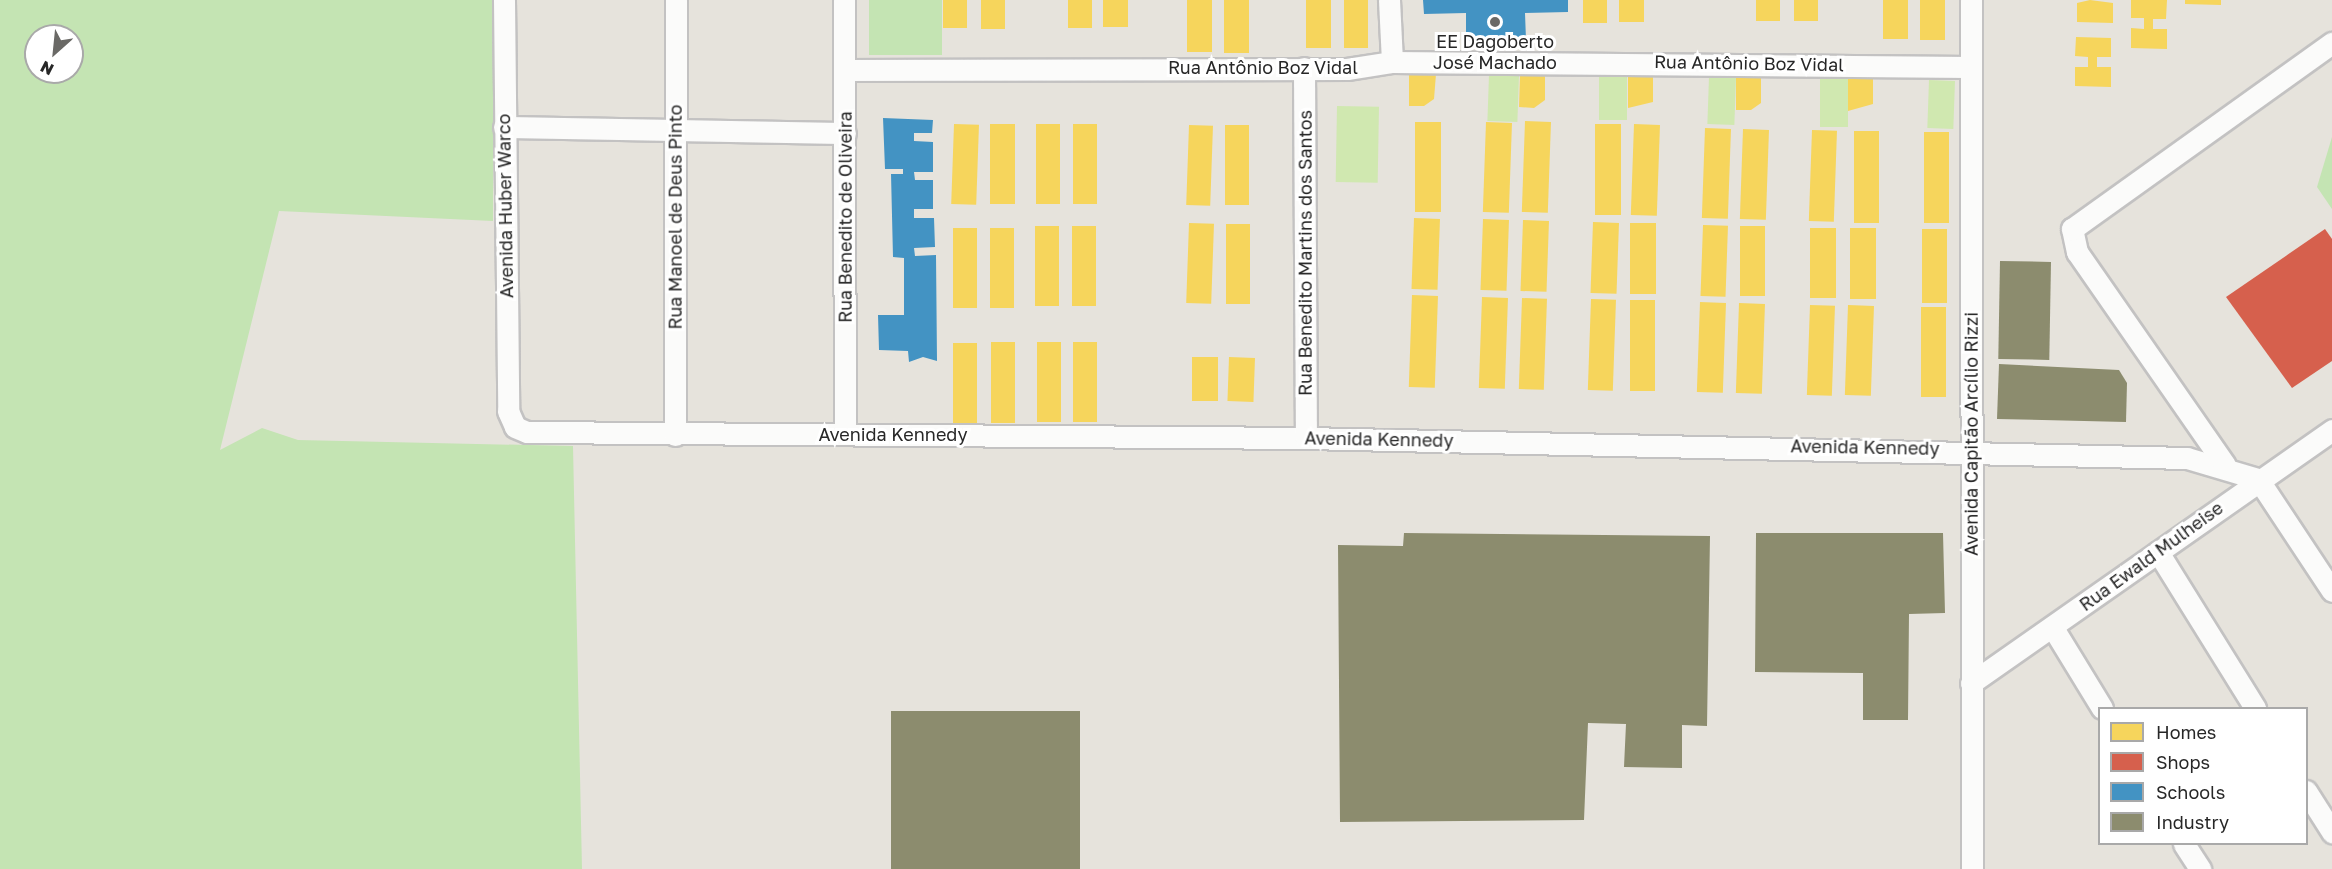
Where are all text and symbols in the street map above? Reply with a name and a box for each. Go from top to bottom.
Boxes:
marker: EE Dagoberto José Machado [1488,15,1502,29]
north arrow [24,24,84,84]
place label: EE Dagoberto José Machado [1433,31,1557,74]
street label: Rua Antônio Boz Vidal [1654,51,1844,75]
street label: Rua Antônio Boz Vidal [1168,56,1358,78]
text: N [37,57,57,80]
street label: Rua Manoel de Deus Pinto [664,104,686,330]
street label: Rua Benedito Martins dos Santos [1294,110,1316,396]
street label: Rua Benedito de Oliveira [834,111,856,323]
street label: Avenida Huber Warco [493,114,517,298]
street label: Avenida Capitão Arcílio Rizzi [1960,312,1982,556]
street label: Avenida Kennedy [818,423,968,445]
street label: Avenida Kennedy [1304,427,1454,451]
street label: Avenida Kennedy [1790,435,1940,459]
street label: Rua Ewald Mulheise [2075,497,2227,615]
legend [2098,707,2308,845]
text: Homes [2156,721,2216,743]
text: Shops [2156,751,2210,773]
text: Schools [2156,781,2225,803]
text: Industry [2156,811,2229,833]

